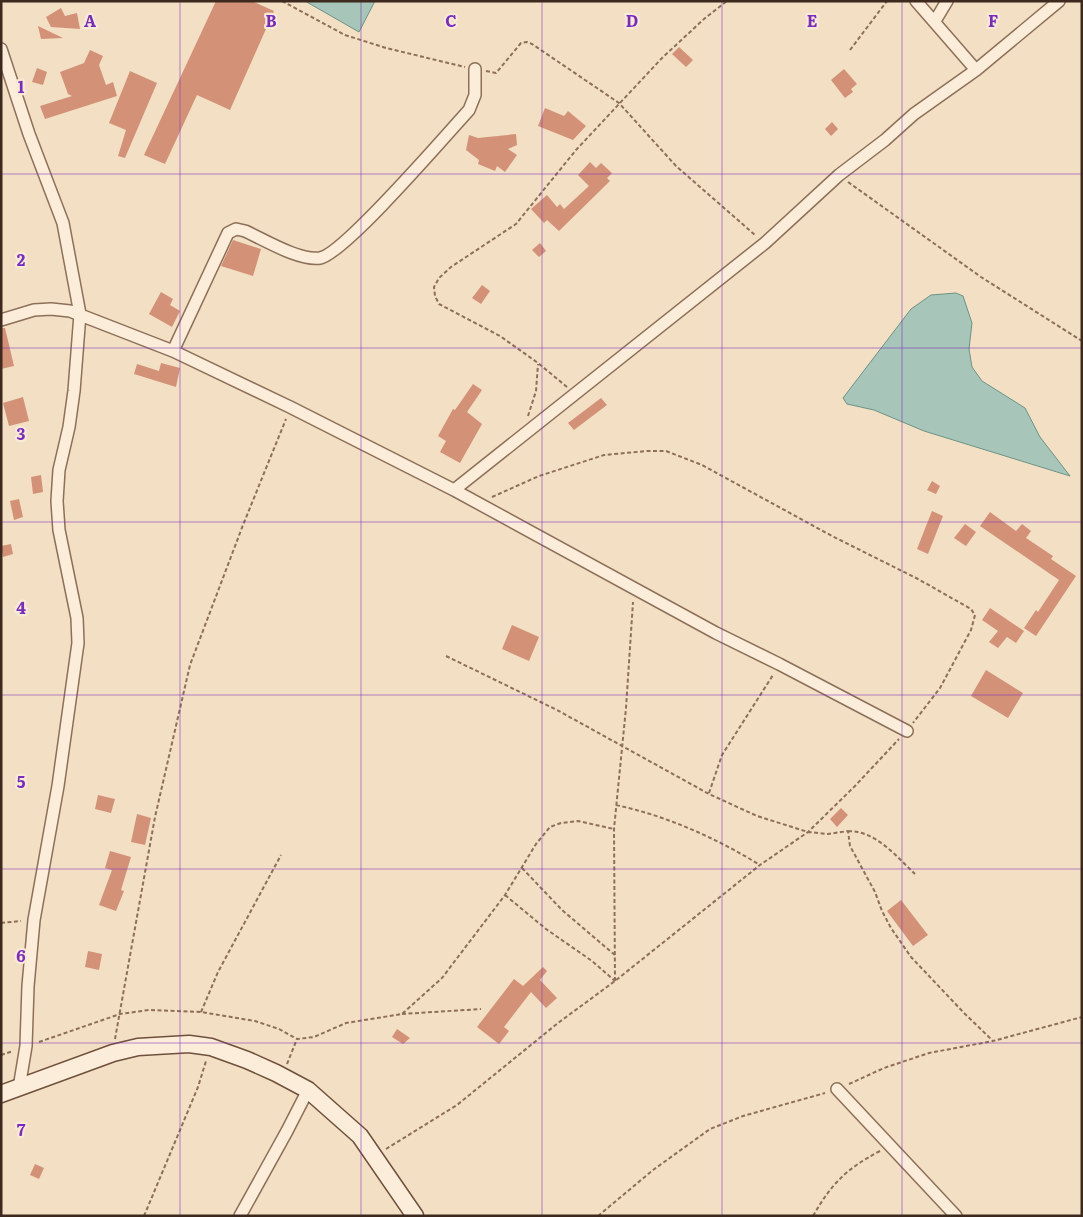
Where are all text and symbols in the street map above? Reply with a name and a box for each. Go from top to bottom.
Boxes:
text: A [84,8,96,32]
text: B [265,8,277,32]
text: C [445,8,457,32]
text: D [626,8,638,32]
text: E [807,8,818,32]
text: F [988,8,998,32]
text: 1 [18,74,25,98]
text: 2 [17,247,26,271]
text: 3 [17,421,26,445]
text: 4 [16,595,26,619]
text: 5 [17,769,26,793]
text: 6 [16,943,26,967]
text: 7 [17,1117,26,1141]

